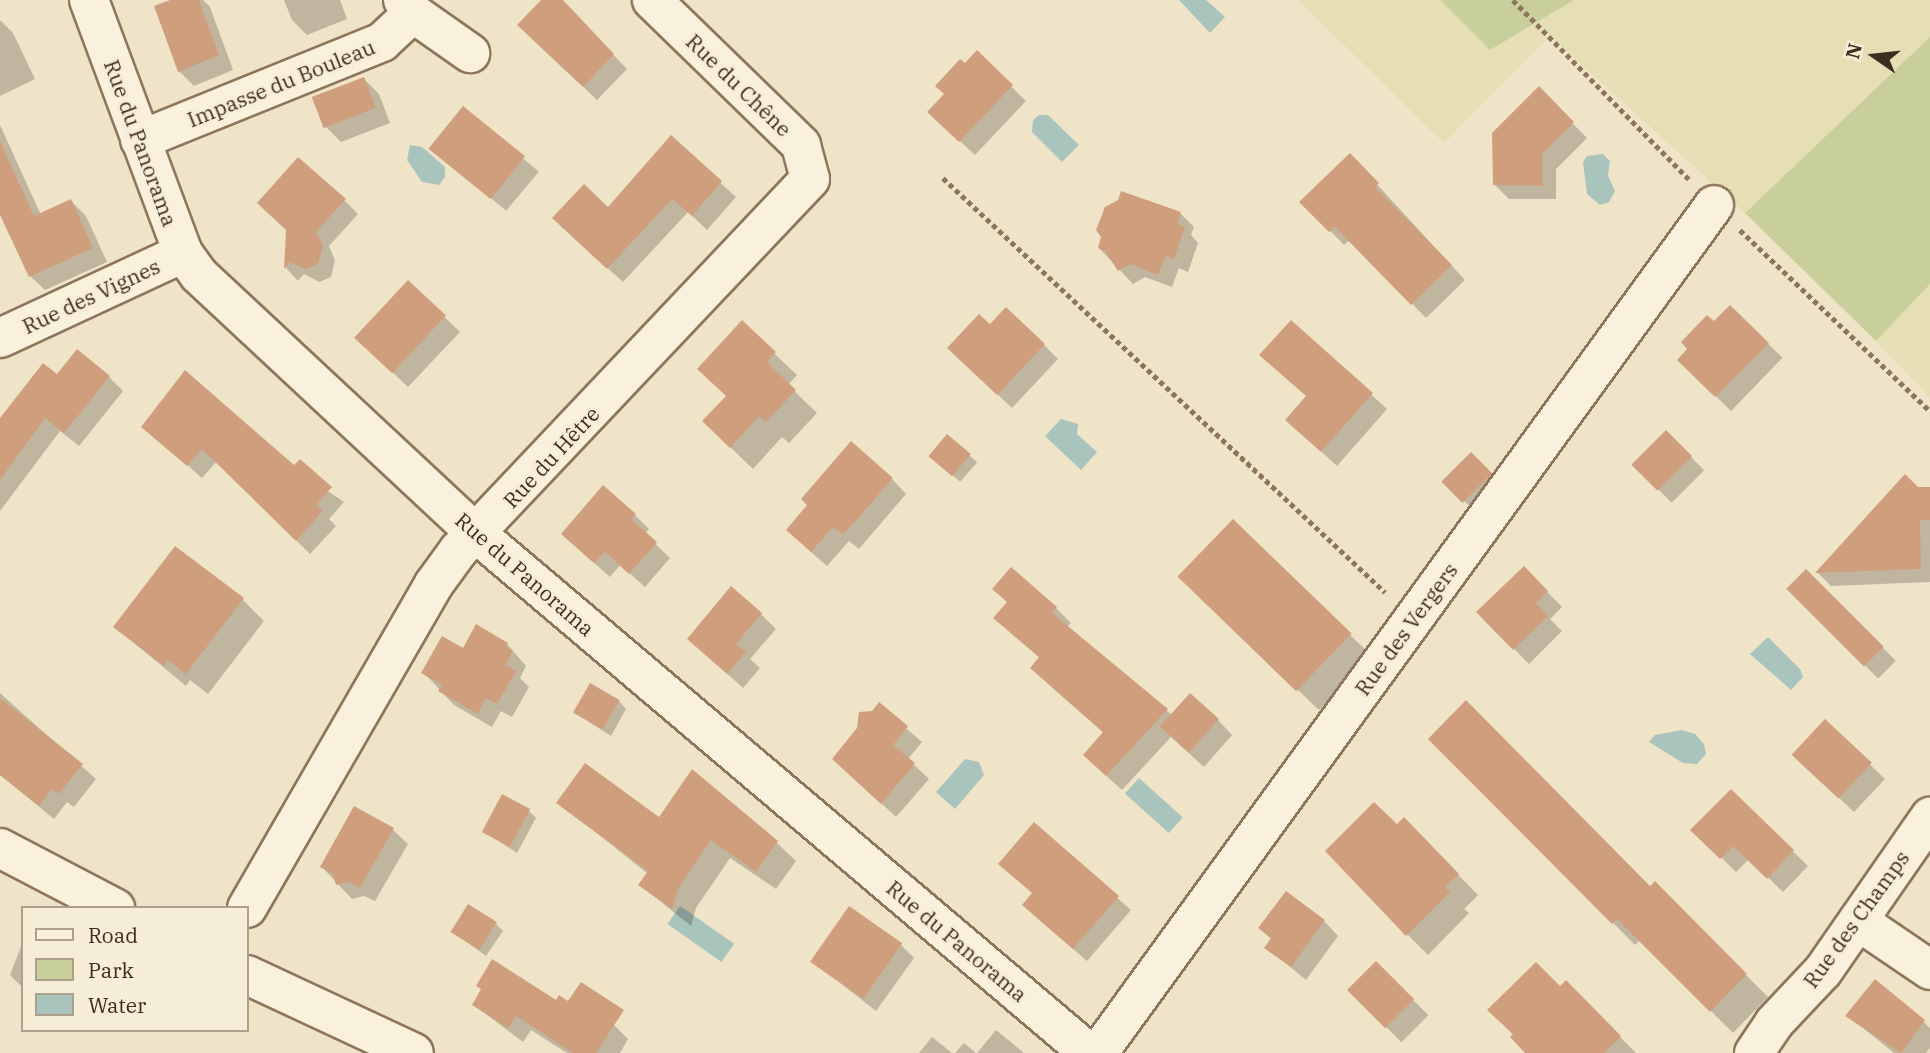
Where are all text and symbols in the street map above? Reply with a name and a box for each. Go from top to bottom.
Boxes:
north arrow [1839,21,1909,91]
street label: Rue du Chêne [681,29,797,141]
street label: Impasse du Bouleau [184,34,378,132]
text: N [1840,41,1867,61]
street label: Rue du Panorama [99,56,183,230]
street label: Rue des Vignes [18,253,164,339]
street label: Rue du Hêtre [498,401,604,513]
street label: Rue du Panorama [450,507,600,641]
street label: Rue des Vergers [1349,558,1463,700]
street label: Rue des Champs [1798,845,1914,993]
street label: Rue du Panorama [882,875,1032,1007]
legend [21,906,248,1032]
text: Road [88,921,138,949]
text: Park [88,956,134,984]
text: Water [88,991,146,1019]

